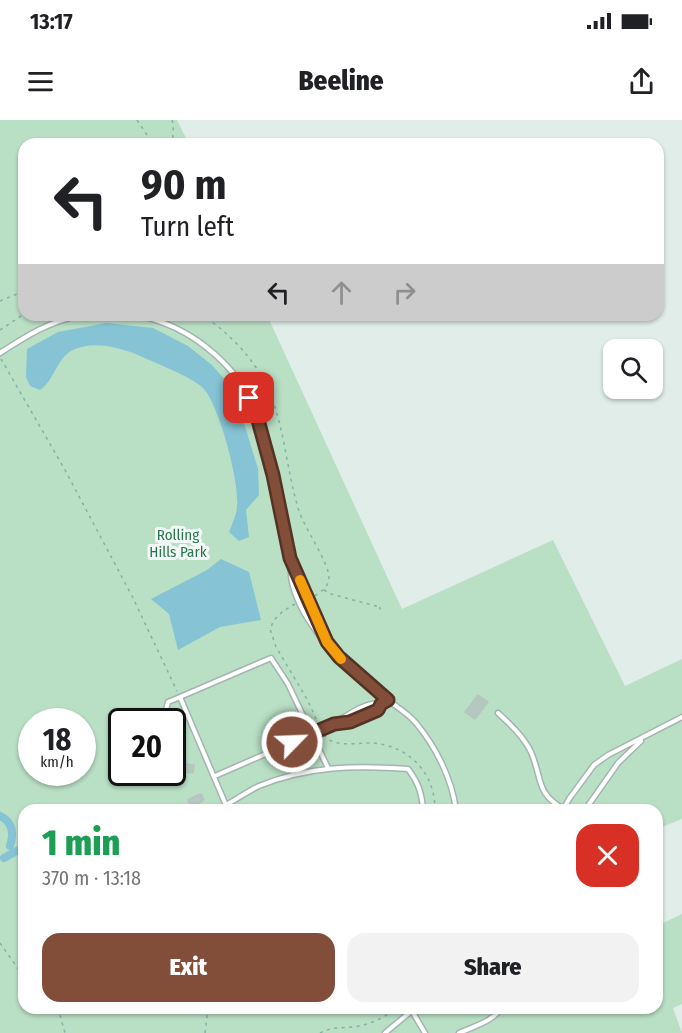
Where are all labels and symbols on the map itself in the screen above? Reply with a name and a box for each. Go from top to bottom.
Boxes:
pin [223,372,274,423]
park label: Rolling Hills Park [149,526,207,561]
speed limit sign: 20 [108,708,186,786]
position arrow [260,710,324,774]

